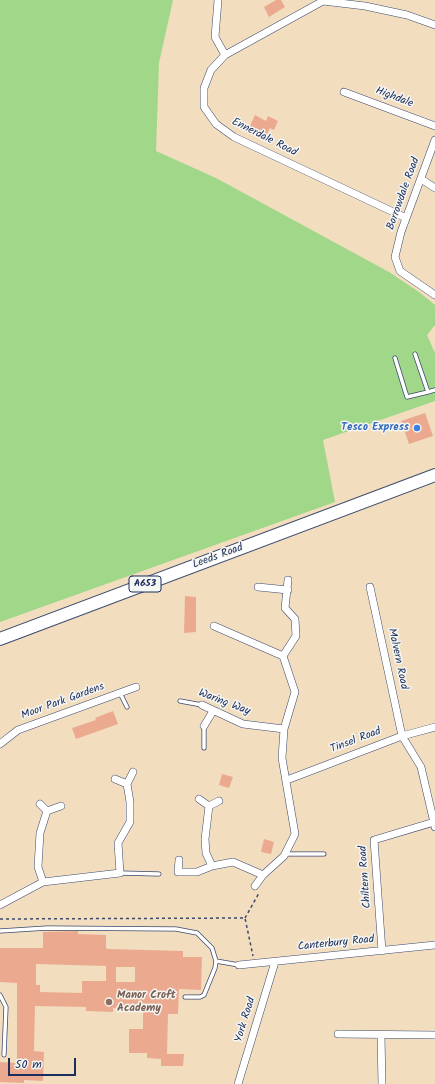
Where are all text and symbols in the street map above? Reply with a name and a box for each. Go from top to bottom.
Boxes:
street label: Highdale [373,85,415,111]
street label: Ennerdale Road [229,116,299,160]
street label: Borrowdale Road [385,156,423,232]
place label: Tesco Express [341,421,409,435]
marker: Tesco Express [412,423,422,433]
street label: Leeds Road [191,542,245,572]
road number: A653 [129,576,161,592]
street label: Malvern Road [384,627,410,691]
street label: Moor Park Gardens [20,681,106,723]
street label: Waring Way [196,687,252,719]
street label: Tinsel Road [329,725,383,757]
street label: Chiltern Road [357,845,375,909]
street label: Canterbury Road [297,933,375,955]
place label: Manor Croft Academy [117,989,176,1015]
street label: York Road [233,996,259,1044]
marker: Manor Croft Academy [104,997,114,1007]
scale bar [10,1050,78,1076]
text: 50 m [15,1055,42,1074]

